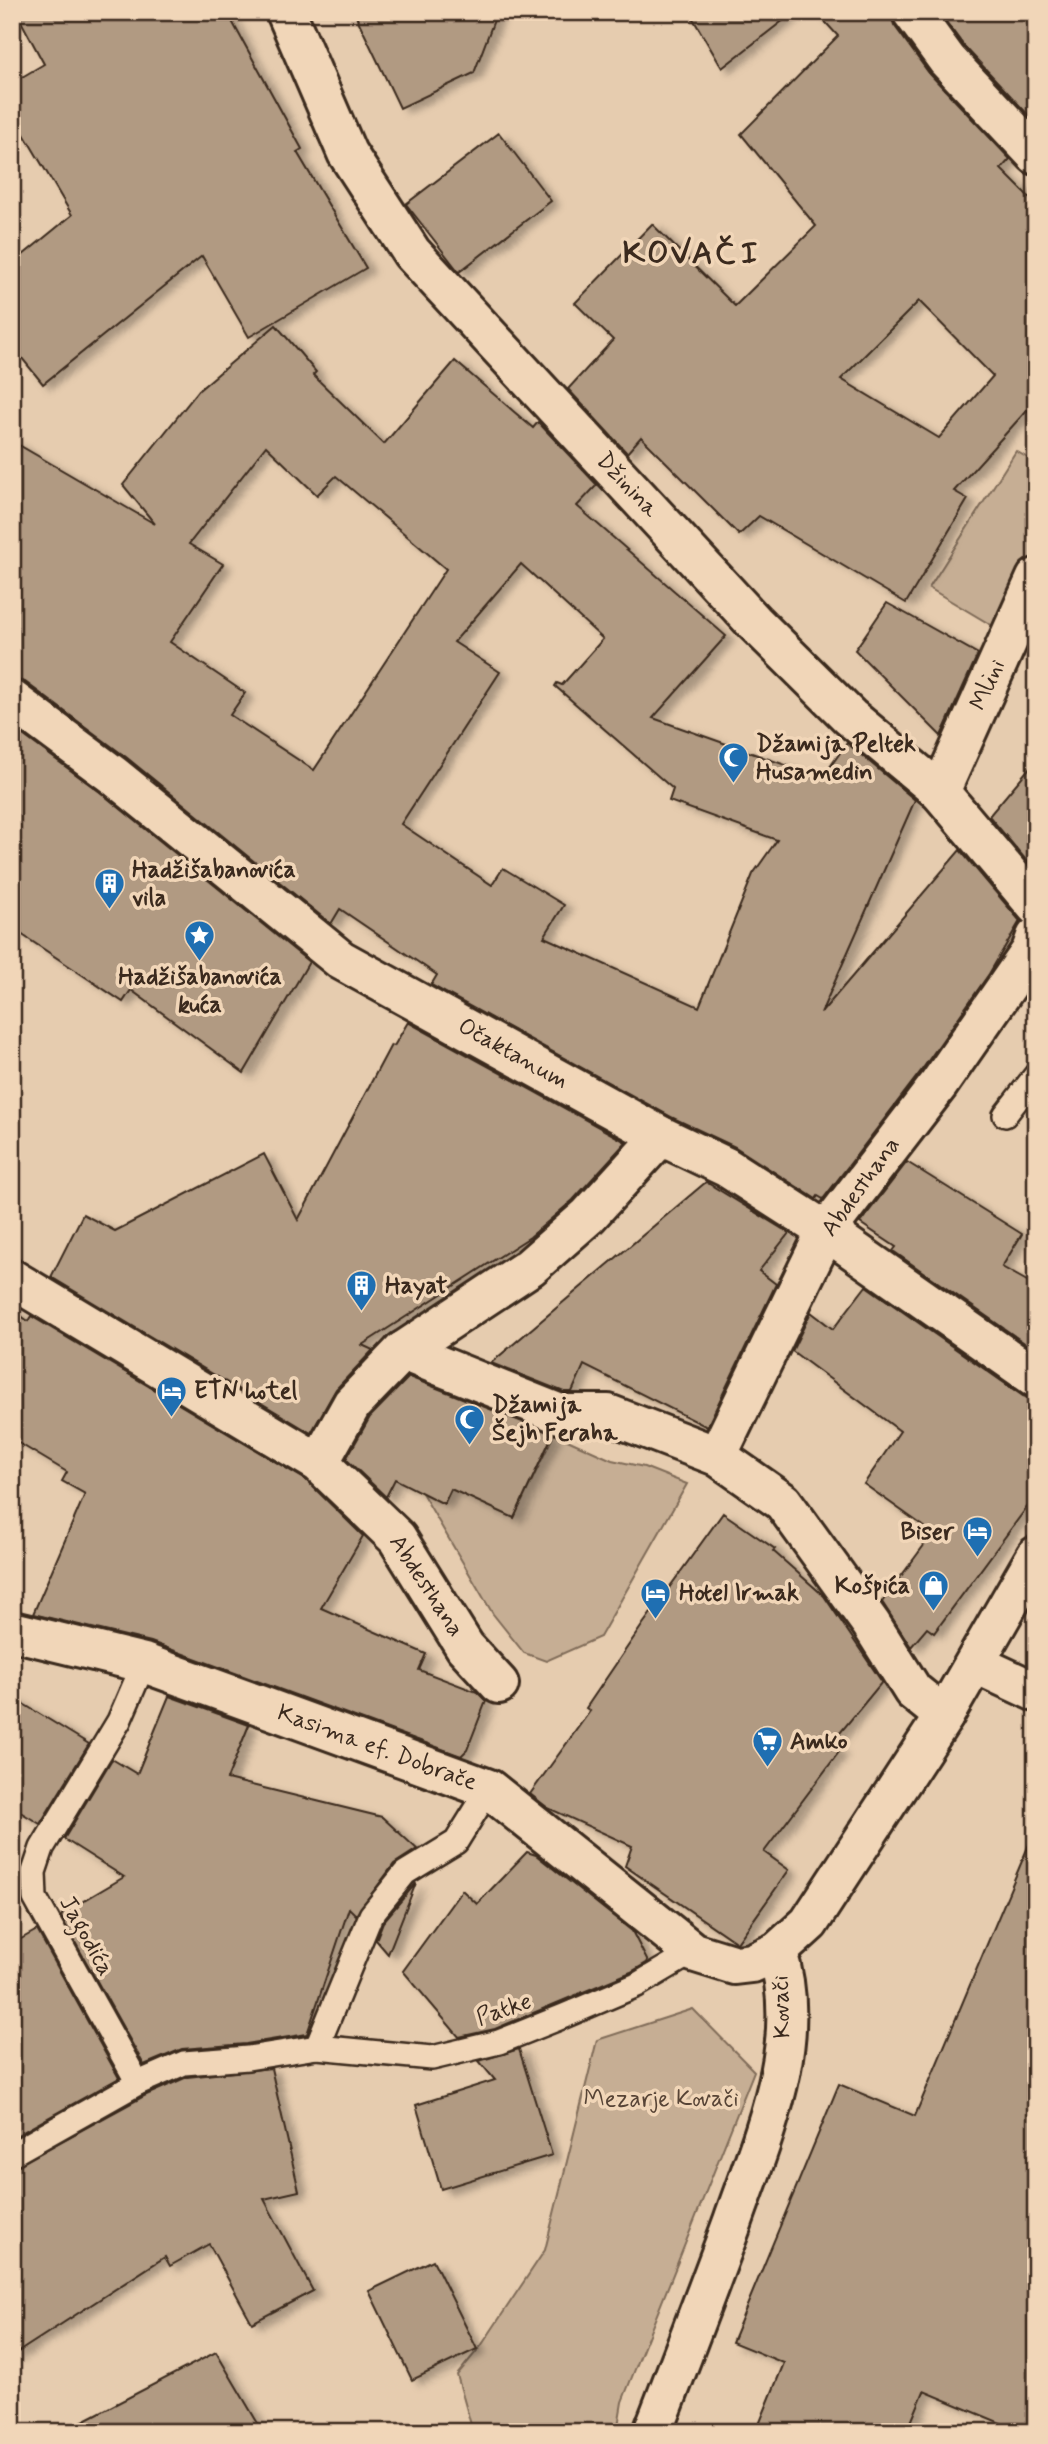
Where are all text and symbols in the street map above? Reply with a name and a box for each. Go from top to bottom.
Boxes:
district label: KOVAČI [622,233,760,275]
street label: Džinina [589,446,666,525]
street label: Mlini [963,655,1013,715]
place label: Džamija Peltek Husamedin [756,729,916,788]
mosque icon: Džamija Peltek Husamedin [716,741,750,785]
place label: Hadžišabanovića vila [132,855,296,914]
building icon: Hadžišabanovića vila [92,867,126,911]
place icon: Hadžišabanovića kuća [183,918,217,962]
place label: Hadžišabanovića kuća [118,962,282,1021]
street label: Očaktanum [452,1011,574,1097]
street label: Abdesthana [814,1131,908,1243]
building icon: Hayat [345,1269,379,1313]
place label: Hayat [385,1271,448,1302]
hotel icon: ETN hotel [154,1374,188,1418]
place label: ETN hotel [194,1376,297,1407]
place label: Džamija Šejh Feraha [492,1390,618,1449]
mosque icon: Džamija Šejh Feraha [452,1402,486,1446]
hotel icon: Biser [960,1515,994,1559]
place label: Biser [901,1517,955,1548]
street label: Abdesthana [381,1529,471,1643]
shop icon: Košpića [916,1569,950,1613]
place label: Košpića [835,1571,910,1602]
hotel icon: Hotel Irmak [639,1576,673,1620]
place label: Hotel Irmak [679,1578,799,1609]
street label: Kasima ef. Dobrače [273,1697,481,1799]
supermarket icon: Amko [750,1725,784,1769]
place label: Amko [790,1727,848,1758]
street label: Jagodića [49,1890,121,1983]
street label: Kovači [765,1975,799,2039]
street label: Patke [472,1986,536,2034]
park label: Mezarje Kovači [583,2084,739,2115]

